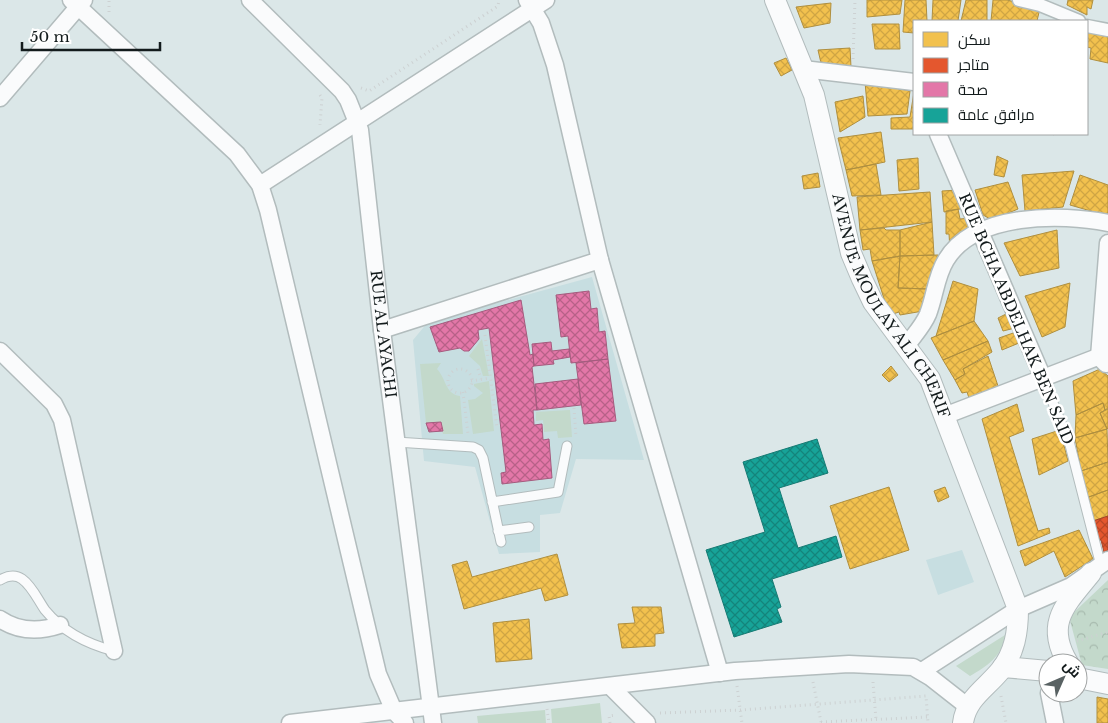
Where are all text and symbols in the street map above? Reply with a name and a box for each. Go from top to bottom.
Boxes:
scale bar [22,20,160,52]
legend [913,20,1088,135]
text: 50 m [30,27,70,46]
text: سكن [958,30,991,50]
text: متاجر [957,55,989,74]
text: صحة [958,80,988,99]
text: مرافق عامة [958,105,1035,125]
street label: RUE BCHA ABDELHAK BEN SAID [955,190,1078,447]
street label: AVENUE MOULAY ALI CHERIF [828,191,954,421]
street label: RUE AL AYACHI [366,269,401,399]
north arrow [1038,653,1088,703]
text: ش [1059,656,1085,682]

